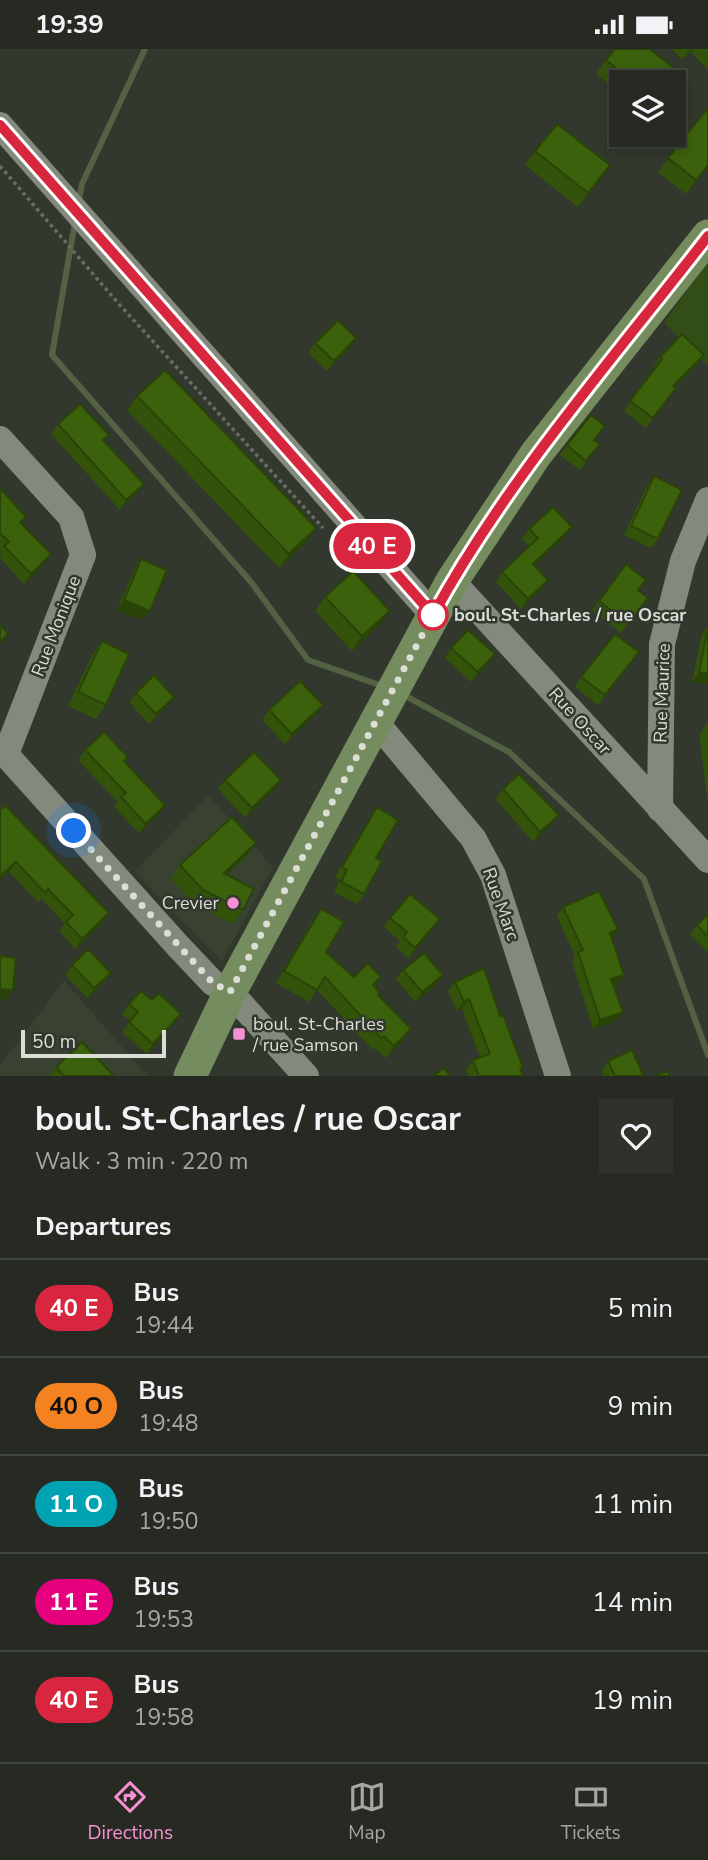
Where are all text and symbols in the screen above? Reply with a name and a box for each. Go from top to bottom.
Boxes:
text: 19:39 [35,7,104,42]
map controls [609,70,686,147]
button: layers [609,70,686,147]
line badge: 40 E [323,523,421,569]
text: 40 E [347,530,397,562]
street label: Rue Monique [26,572,86,680]
marker: boul. St-Charles / rue Oscar [418,600,448,630]
place label: boul. St-Charles / rue Oscar [454,603,686,627]
street label: Rue Maurice [648,643,676,743]
street label: Rue Oscar [543,682,617,760]
your location [56,813,91,848]
street label: Rue Marc [477,864,525,944]
place label: Crevier [162,891,220,915]
marker: Crevier [225,895,241,911]
place label: boul. St-Charles / rue Samson [252,1012,384,1057]
marker: boul. St-Charles / rue Samson [231,1026,247,1042]
scale bar [21,1027,166,1059]
text: 50 m [32,1029,76,1055]
text: boul. St-Charles / rue Oscar [35,1097,461,1142]
button: heart [599,1099,673,1173]
text: Walk · 3 min · 220 m [35,1146,248,1177]
text: Departures [35,1209,171,1244]
text: Bus [134,1275,179,1310]
text: 5 min [608,1291,673,1326]
text: 40 E [49,1292,99,1324]
text: 19:44 [134,1310,194,1341]
text: Bus [138,1373,184,1408]
text: 9 min [608,1389,673,1424]
text: 40 O [49,1390,103,1422]
text: 19:48 [138,1408,199,1439]
text: Bus [138,1471,184,1506]
text: 11 min [592,1487,673,1522]
text: 11 O [49,1488,103,1520]
text: 19:50 [138,1506,199,1537]
text: Bus [134,1569,179,1604]
text: 14 min [592,1585,673,1620]
text: 11 E [49,1586,99,1618]
text: 19:53 [134,1604,194,1635]
text: Bus [134,1667,179,1702]
text: 19 min [592,1683,673,1718]
text: 40 E [49,1684,99,1716]
text: 19:58 [134,1702,194,1733]
tab: Directions [87,1778,173,1846]
tab: Map [348,1778,386,1846]
tab: Tickets [561,1778,621,1846]

